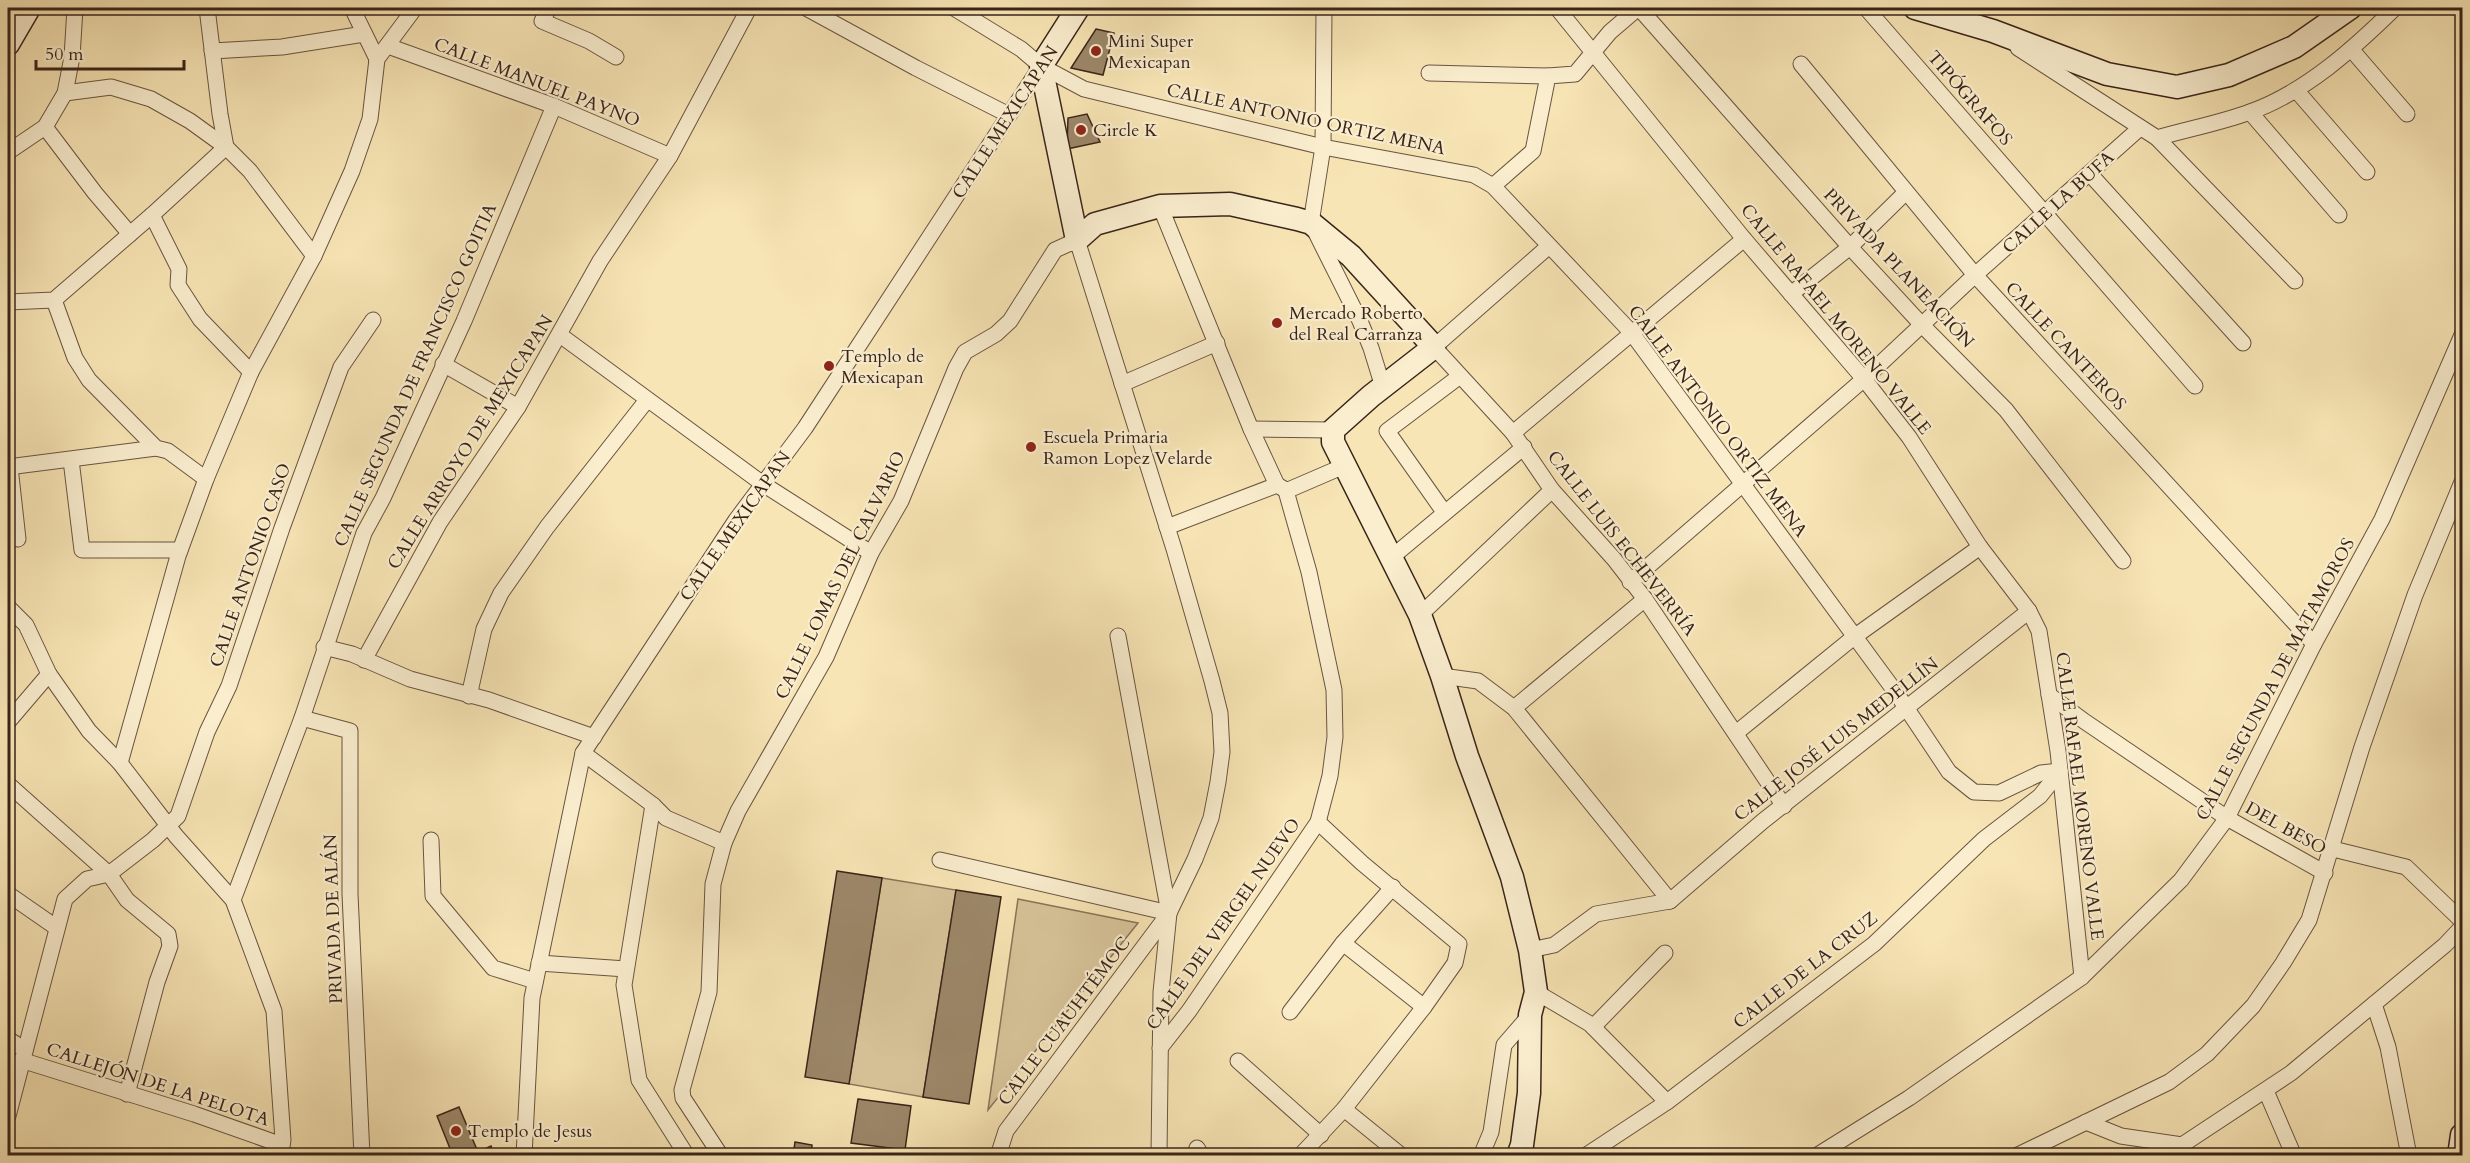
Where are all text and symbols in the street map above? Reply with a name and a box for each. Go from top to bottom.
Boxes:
place label: Mini Super Mexicapan [1108,29,1194,75]
street label: CALLE MANUEL PAYNO [430,32,643,133]
scale bar [36,33,184,71]
street label: CALLE MEXICAPAN [946,40,1065,204]
text: 50 m [45,42,84,67]
marker: Mini Super Mexicapan [1089,44,1103,58]
street label: TIPÓGRAFOS [1921,45,2018,151]
street label: CALLE ANTONIO ORTIZ MENA [1164,78,1448,161]
place label: Circle K [1093,118,1158,143]
marker: Circle K [1074,123,1088,137]
street label: CALLE LA BUFA [1997,145,2120,259]
street label: PRIVADA PLANEACIÓN [1818,183,1980,354]
street label: CALLE SEGUNDA DE FRANCISCO GOITIA [328,199,503,551]
street label: CALLE RAFAEL MORENO VALLE [1735,199,1937,440]
street label: CALLE CANTEROS [1999,277,2132,416]
street label: CALLE ANTONIO ORTIZ MENA [1622,300,1813,543]
place label: Mercado Roberto del Real Carranza [1289,301,1423,347]
street label: CALLE ARROYO DE MEXICAPAN [381,310,560,574]
marker: Mercado Roberto del Real Carranza [1270,316,1284,330]
place label: Templo de Mexicapan [841,344,924,390]
marker: Templo de Mexicapan [822,359,836,373]
place label: Escuela Primaria Ramon Lopez Velarde [1043,425,1213,471]
marker: Escuela Primaria Ramon Lopez Velarde [1024,440,1038,454]
street label: CALLE LUIS ECHEVERRÍA [1541,445,1702,641]
street label: CALLE MEXICAPAN [674,446,797,606]
street label: CALLE LOMAS DEL CALVARIO [769,447,912,704]
street label: CALLE ANTONIO CASO [204,460,297,671]
street label: CALLE SEGUNDA DE MATAMOROS [2190,533,2361,825]
street label: CALLE JOSÉ LUIS MEDELLÍN [1729,651,1944,827]
street label: CALLE RAFAEL MORENO VALLE [2049,651,2110,942]
street label: DEL BESO [2241,796,2331,861]
street label: CALLE DEL VERGEL NUEVO [1140,813,1306,1035]
street label: PRIVADA DE ALÁN [318,833,349,1004]
street label: CALLE DE LA CRUZ [1728,906,1883,1035]
street label: CALLE CUAUHTÉMOC [992,931,1136,1111]
street label: CALLEJÓN DE LA PELOTA [43,1037,273,1132]
place label: Templo de Jesus [468,1119,592,1144]
marker: Templo de Jesus [449,1124,463,1138]

